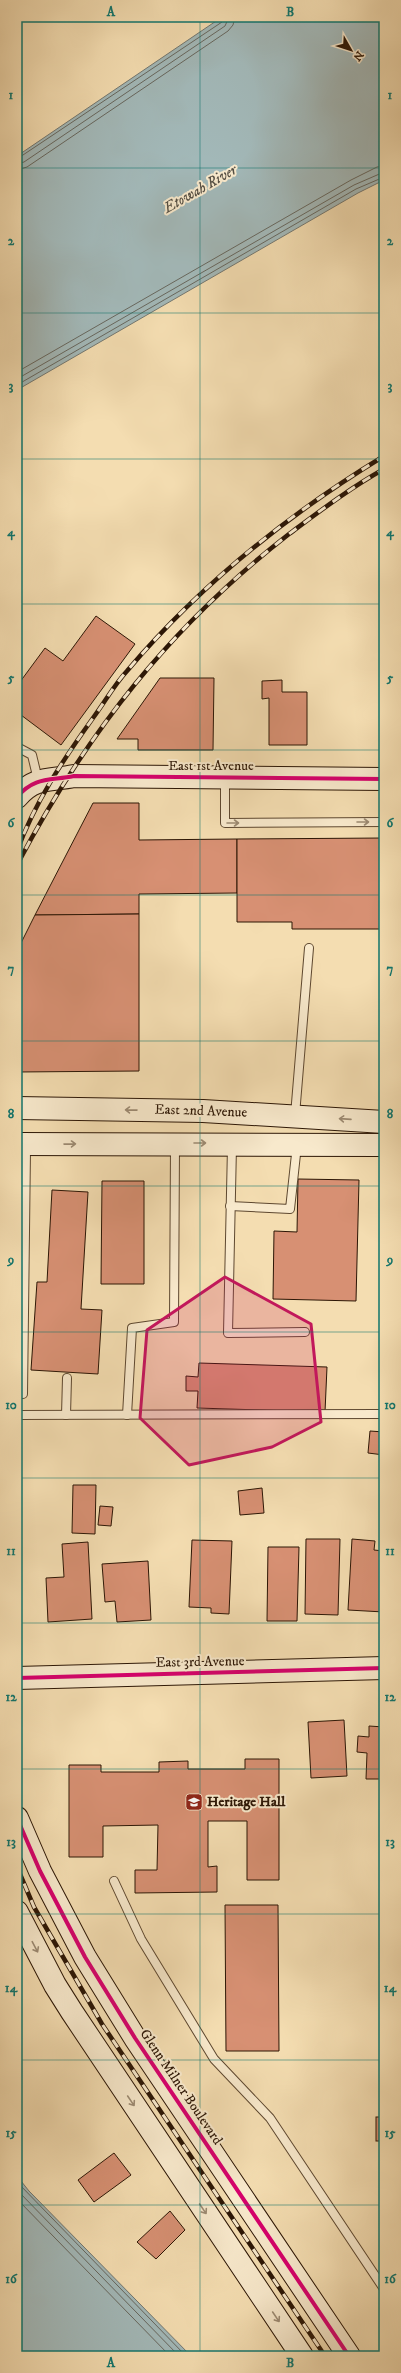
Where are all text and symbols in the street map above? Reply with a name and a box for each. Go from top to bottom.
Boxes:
text: A [106,4,116,20]
text: B [286,4,294,20]
north arrow [331,30,371,70]
text: N [350,48,366,64]
text: 1 [9,87,14,103]
text: 1 [388,87,393,103]
water label: Etowah River [159,160,241,218]
text: 2 [8,233,15,249]
text: 2 [387,233,394,249]
text: 3 [9,378,14,394]
text: 3 [388,378,393,394]
text: 4 [6,524,15,541]
text: 4 [385,524,394,541]
text: 5 [7,670,15,686]
text: 5 [386,670,394,686]
street label: East 1st Avenue [168,757,254,775]
text: 6 [8,815,16,831]
text: 6 [387,815,395,831]
one-way arrow [356,818,369,826]
one-way arrow [226,819,239,827]
text: 7 [8,961,15,977]
text: 7 [387,961,394,977]
street label: East 2nd Avenue [154,1100,248,1122]
text: 8 [8,1106,15,1122]
one-way arrow [125,1106,138,1113]
text: 8 [387,1106,394,1122]
one-way arrow [339,1115,352,1122]
one-way arrow [193,1139,206,1147]
one-way arrow [63,1140,76,1148]
text: 9 [7,1252,14,1268]
text: 9 [386,1252,393,1268]
text: 10 [5,1397,17,1413]
text: 10 [384,1397,396,1413]
text: 11 [6,1543,16,1559]
text: 11 [385,1543,395,1559]
street label: East 3rd Avenue [155,1652,245,1672]
text: 12 [5,1689,17,1705]
text: 12 [384,1689,396,1705]
school or university icon: Heritage Hall [184,1792,204,1812]
place label: Heritage Hall [207,1793,286,1811]
text: 13 [6,1834,16,1850]
text: 13 [385,1834,395,1850]
one-way arrow [32,1941,39,1953]
text: 14 [5,1980,18,1997]
text: 14 [384,1980,397,1997]
street label: Glenn Milner Boulevard [136,2026,226,2148]
one-way arrow [126,2096,135,2107]
text: 15 [5,2125,17,2141]
text: 15 [384,2125,396,2141]
one-way arrow [199,2203,207,2214]
text: 16 [5,2271,18,2287]
text: 16 [384,2271,397,2287]
one-way arrow [272,2311,280,2322]
text: A [106,2355,116,2371]
text: B [286,2355,294,2371]

